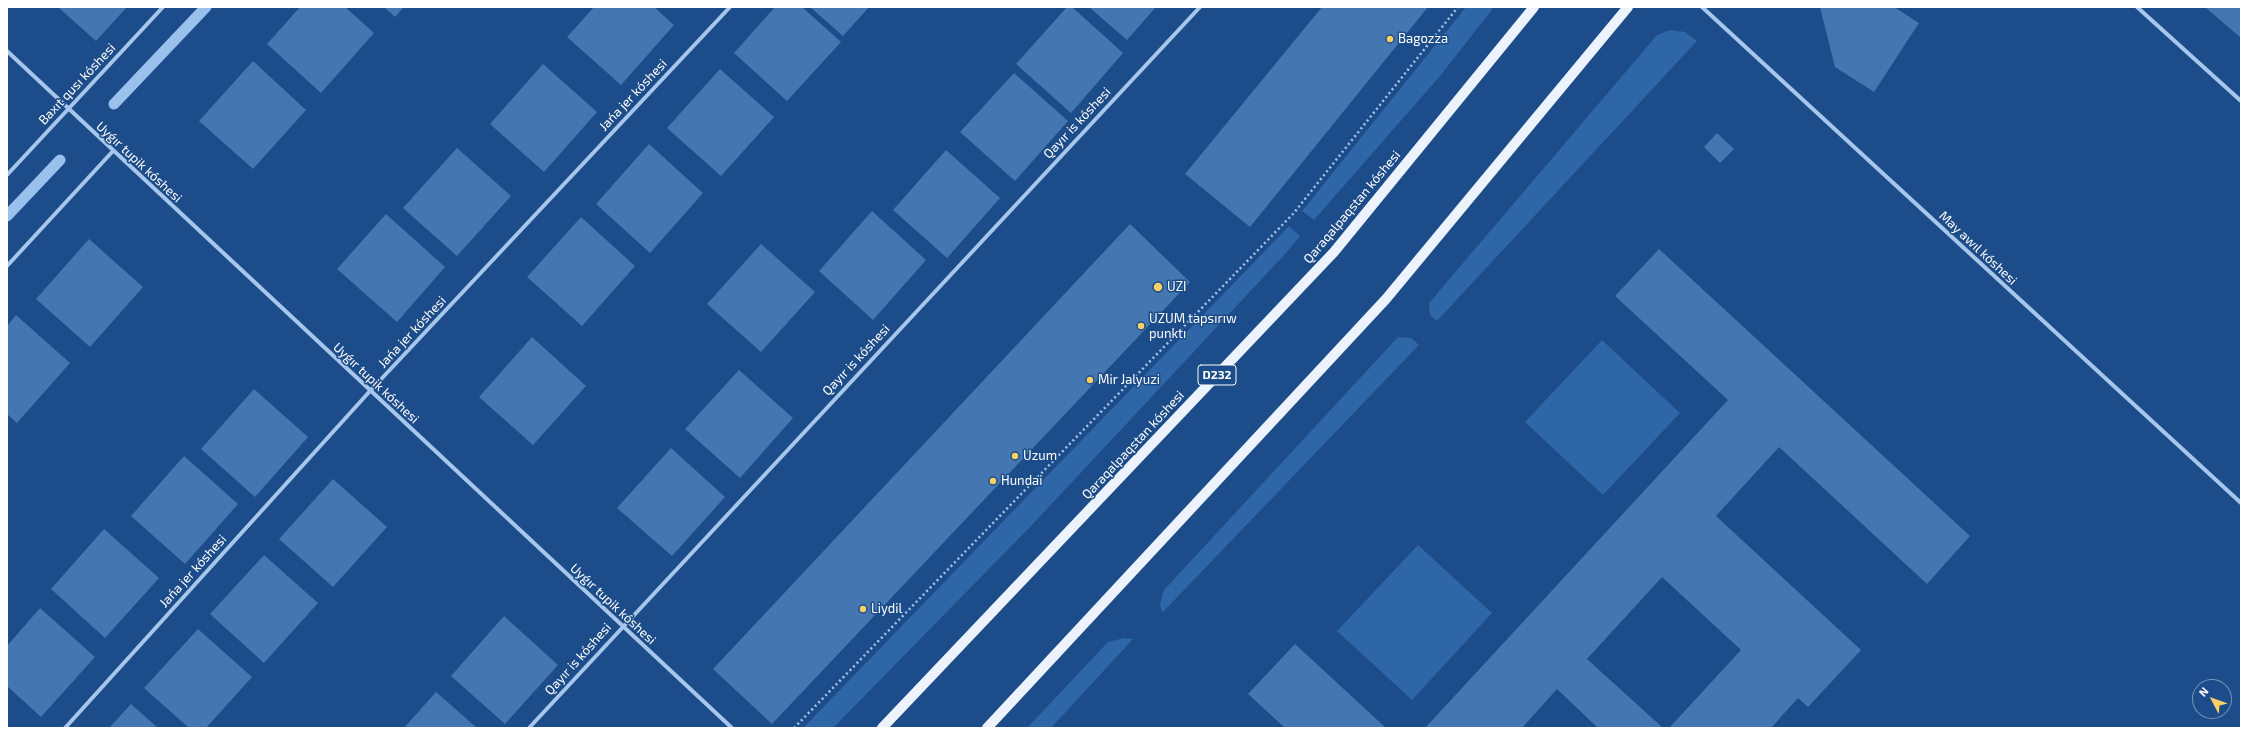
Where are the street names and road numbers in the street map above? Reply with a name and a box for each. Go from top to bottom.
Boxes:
street label: Baxıt qusı kóshesi [35,40,119,128]
street label: Jańa jer kóshesi [596,56,670,134]
street label: Qayır is kóshesi [1040,84,1114,162]
street label: Uyǵır tupik kóshesi [93,118,185,206]
street label: Qaraqalpaqstan kóshesi [1300,147,1404,267]
street label: May awıl kóshesi [1936,208,2020,288]
street label: Jańa jer kóshesi [375,293,449,371]
street label: Qayır is kóshesi [819,321,893,399]
street label: Uyǵır tupik kóshesi [330,339,422,427]
road number: D232 [1198,365,1236,385]
street label: Qaraqalpaqstan kóshesi [1079,388,1187,502]
street label: Jańa jer kóshesi [156,531,230,611]
street label: Uyǵır tupik kóshesi [567,560,659,648]
street label: Qayır is kóshesi [542,620,614,698]

